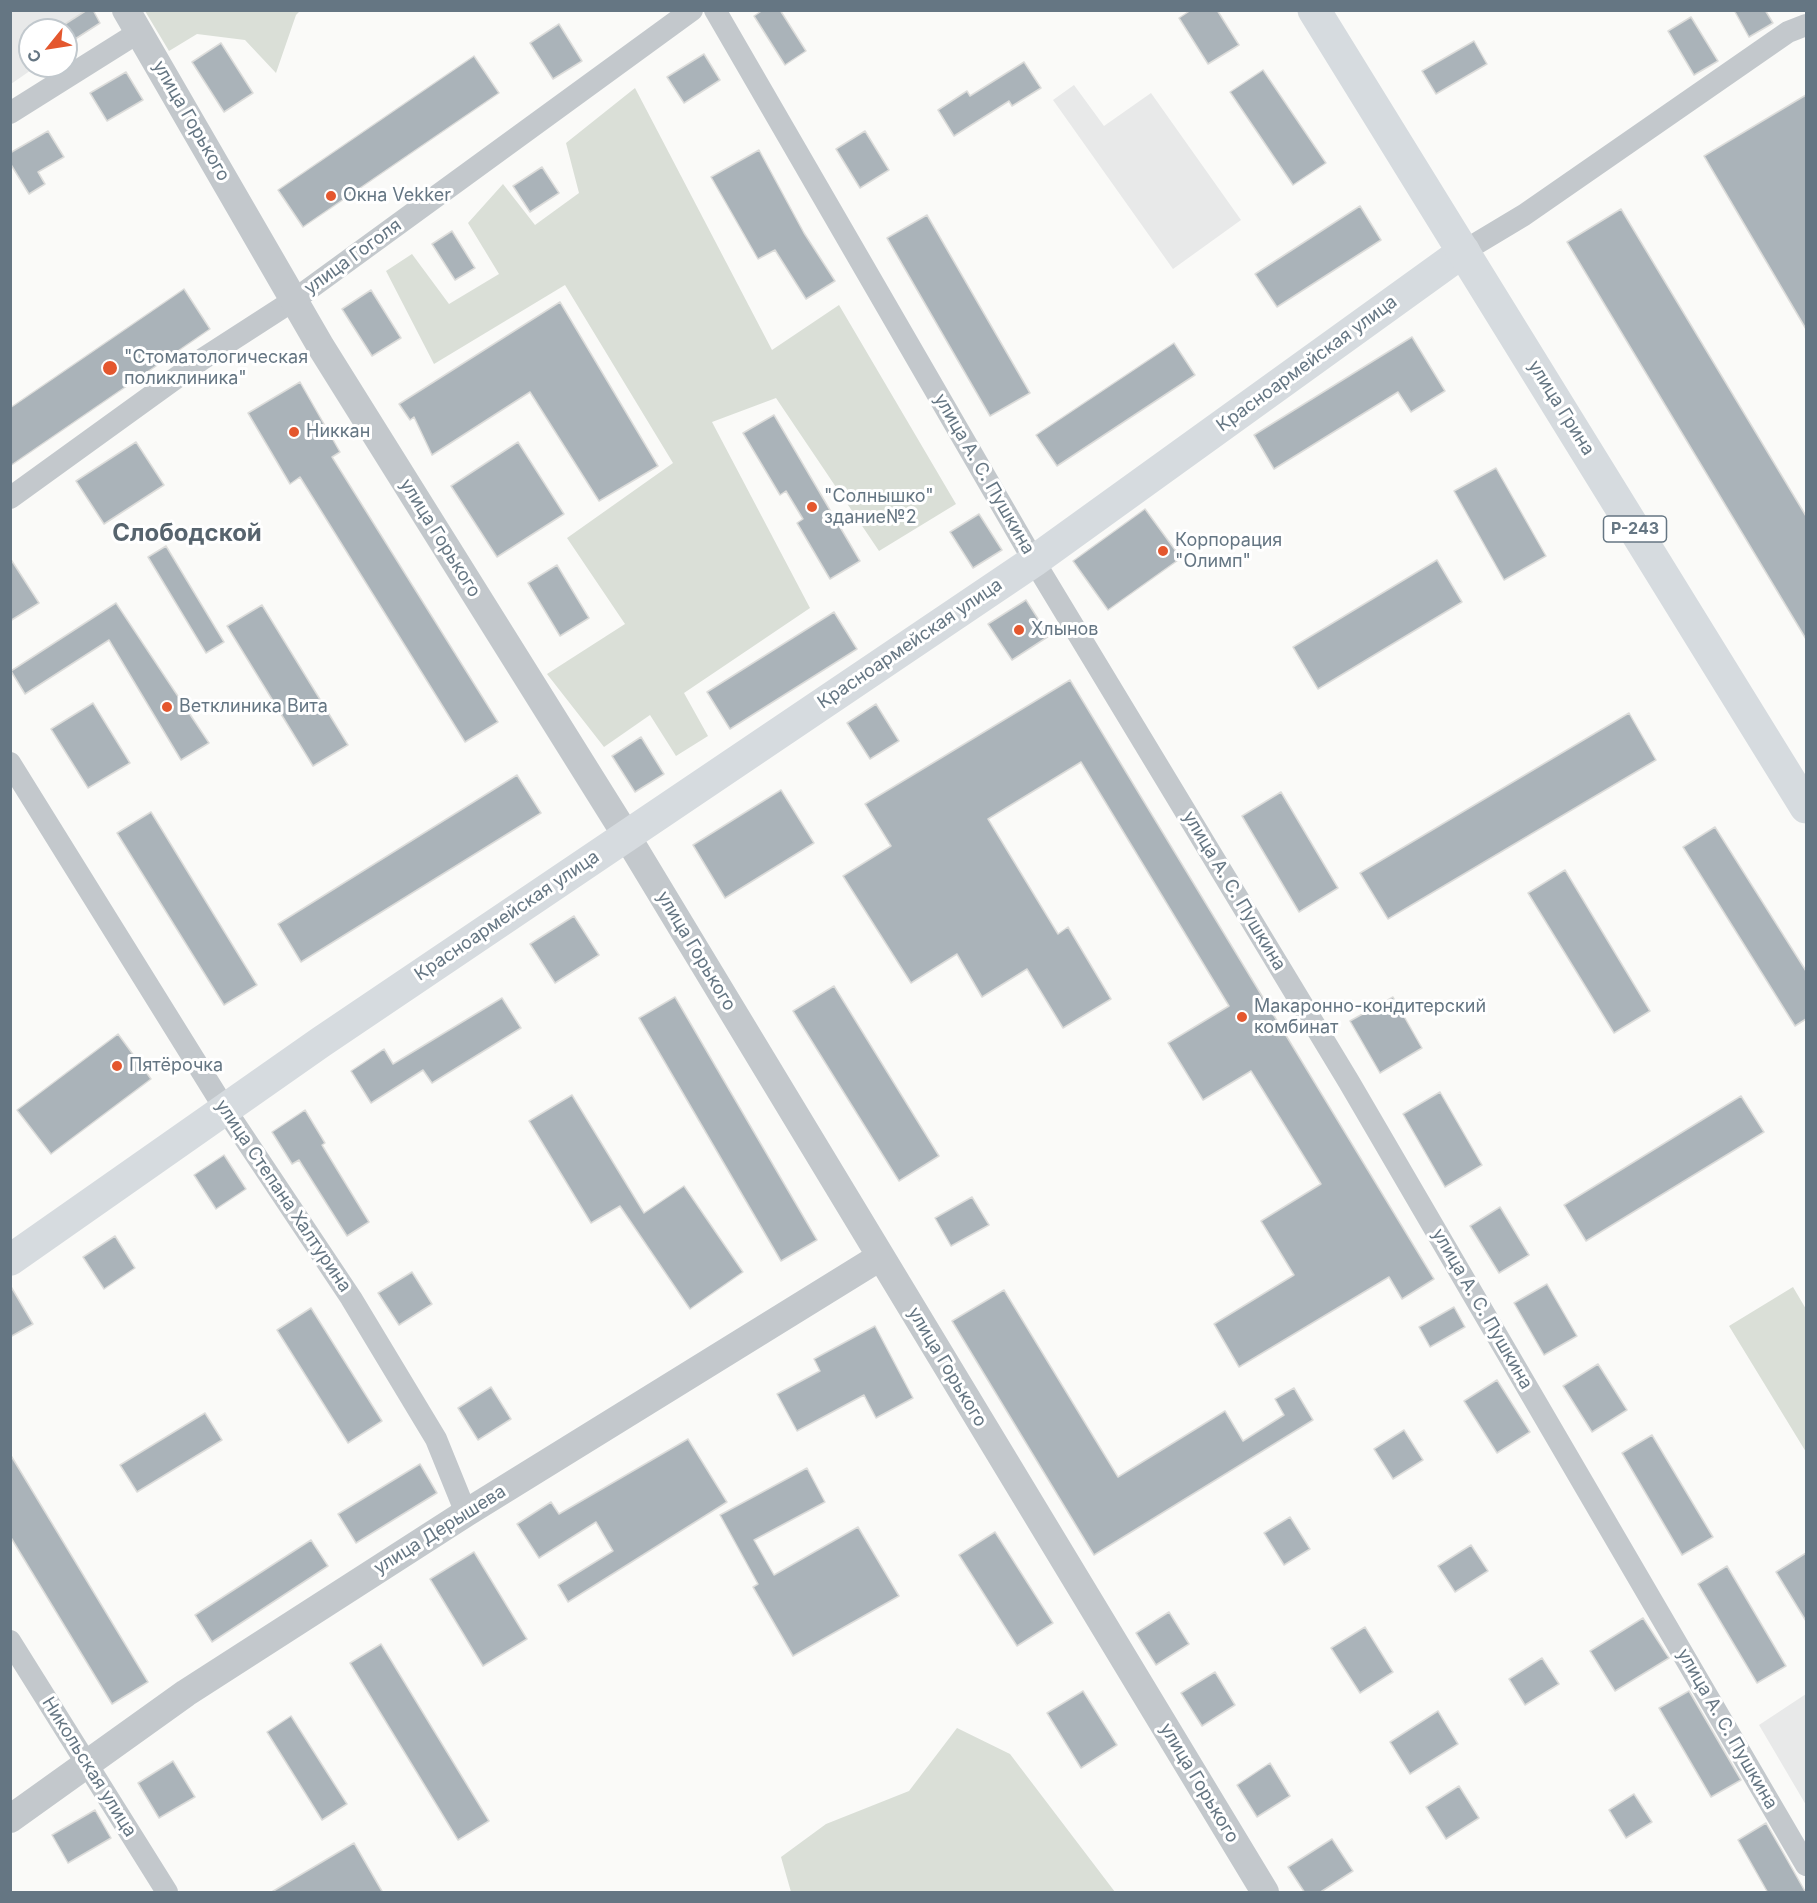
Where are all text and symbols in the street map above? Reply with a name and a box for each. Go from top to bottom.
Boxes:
north arrow [18,18,78,78]
text: С [23,46,46,66]
street label: улица Горького [148,57,234,185]
place label: Окна Vekker [343,185,451,207]
marker: Окна Vekker [324,189,338,203]
street label: улица Гоголя [300,215,406,299]
street label: Красноармейская улица [1213,291,1401,437]
place label: "Стоматологическая поликлиника" [124,347,308,389]
street label: улица Грина [1523,356,1599,460]
marker: "Стоматологическая поликлиника" [101,359,119,377]
street label: улица А. С. Пушкина [929,390,1039,558]
place label: Никкан [306,421,370,443]
marker: Никкан [287,425,301,439]
street label: улица Горького [395,475,485,601]
place label: "Солнышко" здание№2 [824,486,934,528]
marker: "Солнышко" здание№2 [805,500,819,514]
road number: Р-243 [1604,516,1666,542]
district label: Слободской [112,520,262,548]
place label: Корпорация "Олимп" [1175,530,1282,572]
marker: Корпорация "Олимп" [1156,544,1170,558]
street label: Красноармейская улица [814,574,1006,714]
place label: Хлынов [1031,619,1098,641]
marker: Хлынов [1012,623,1026,637]
place label: Ветклиника Вита [179,696,328,718]
marker: Ветклиника Вита [160,700,174,714]
street label: улица А. С. Пушкина [1178,808,1290,974]
street label: Красноармейская улица [411,846,603,986]
street label: улица Горького [652,887,740,1015]
place label: Макаронно-кондитерский комбинат [1254,996,1486,1038]
marker: Макаронно-кондитерский комбинат [1235,1010,1249,1024]
place label: Пятёрочка [129,1055,223,1077]
marker: Пятёрочка [110,1059,124,1073]
street label: улица Степана Халтурина [210,1096,356,1296]
street label: улица А. С. Пушкина [1427,1225,1537,1393]
street label: улица Горького [903,1303,991,1431]
street label: улица Дерышева [370,1481,510,1579]
street label: улица А. С. Пушкина [1672,1645,1782,1813]
street label: Никольская улица [37,1693,141,1841]
street label: улица Горького [1155,1719,1243,1847]

